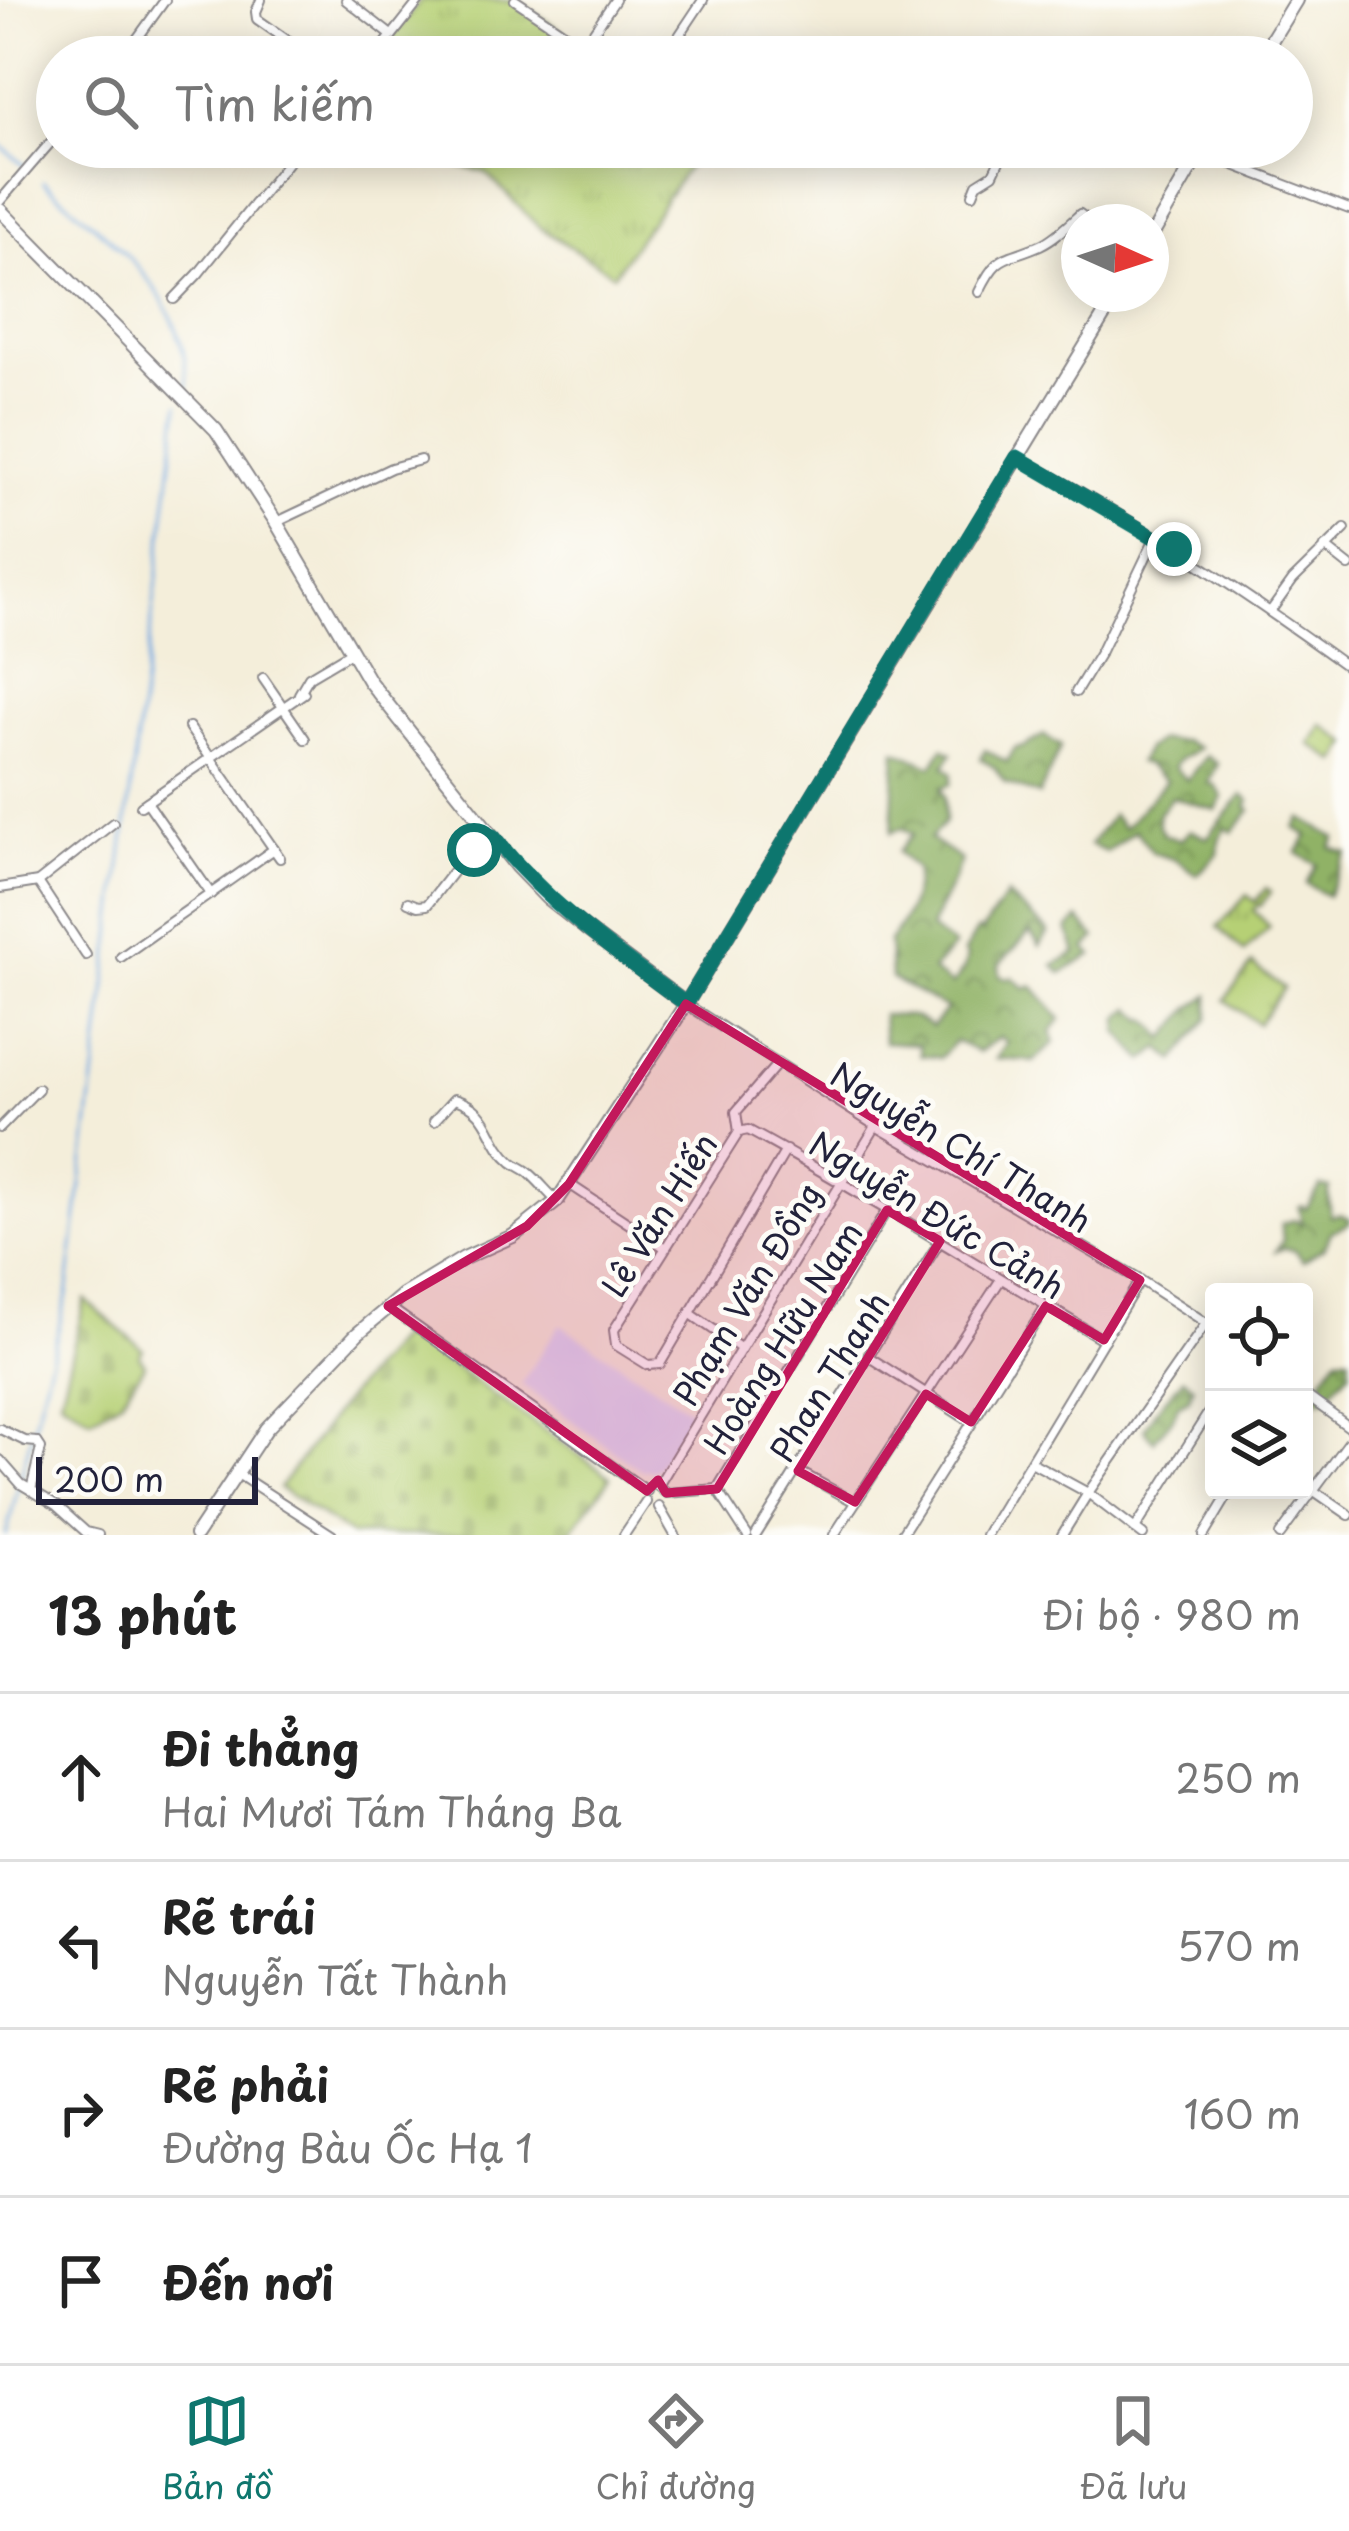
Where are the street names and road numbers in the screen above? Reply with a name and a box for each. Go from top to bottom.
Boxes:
street label: Nguyễn Chí Thanh [822,1048,1102,1244]
street label: Nguyễn Đức Cảnh [801,1118,1075,1310]
street label: Lê Văn Hiến [588,1122,728,1306]
street label: Phạm Văn Đồng [659,1172,833,1414]
street label: Hoàng Hữu Nam [690,1211,874,1463]
street label: Phan Thanh [756,1281,900,1471]

